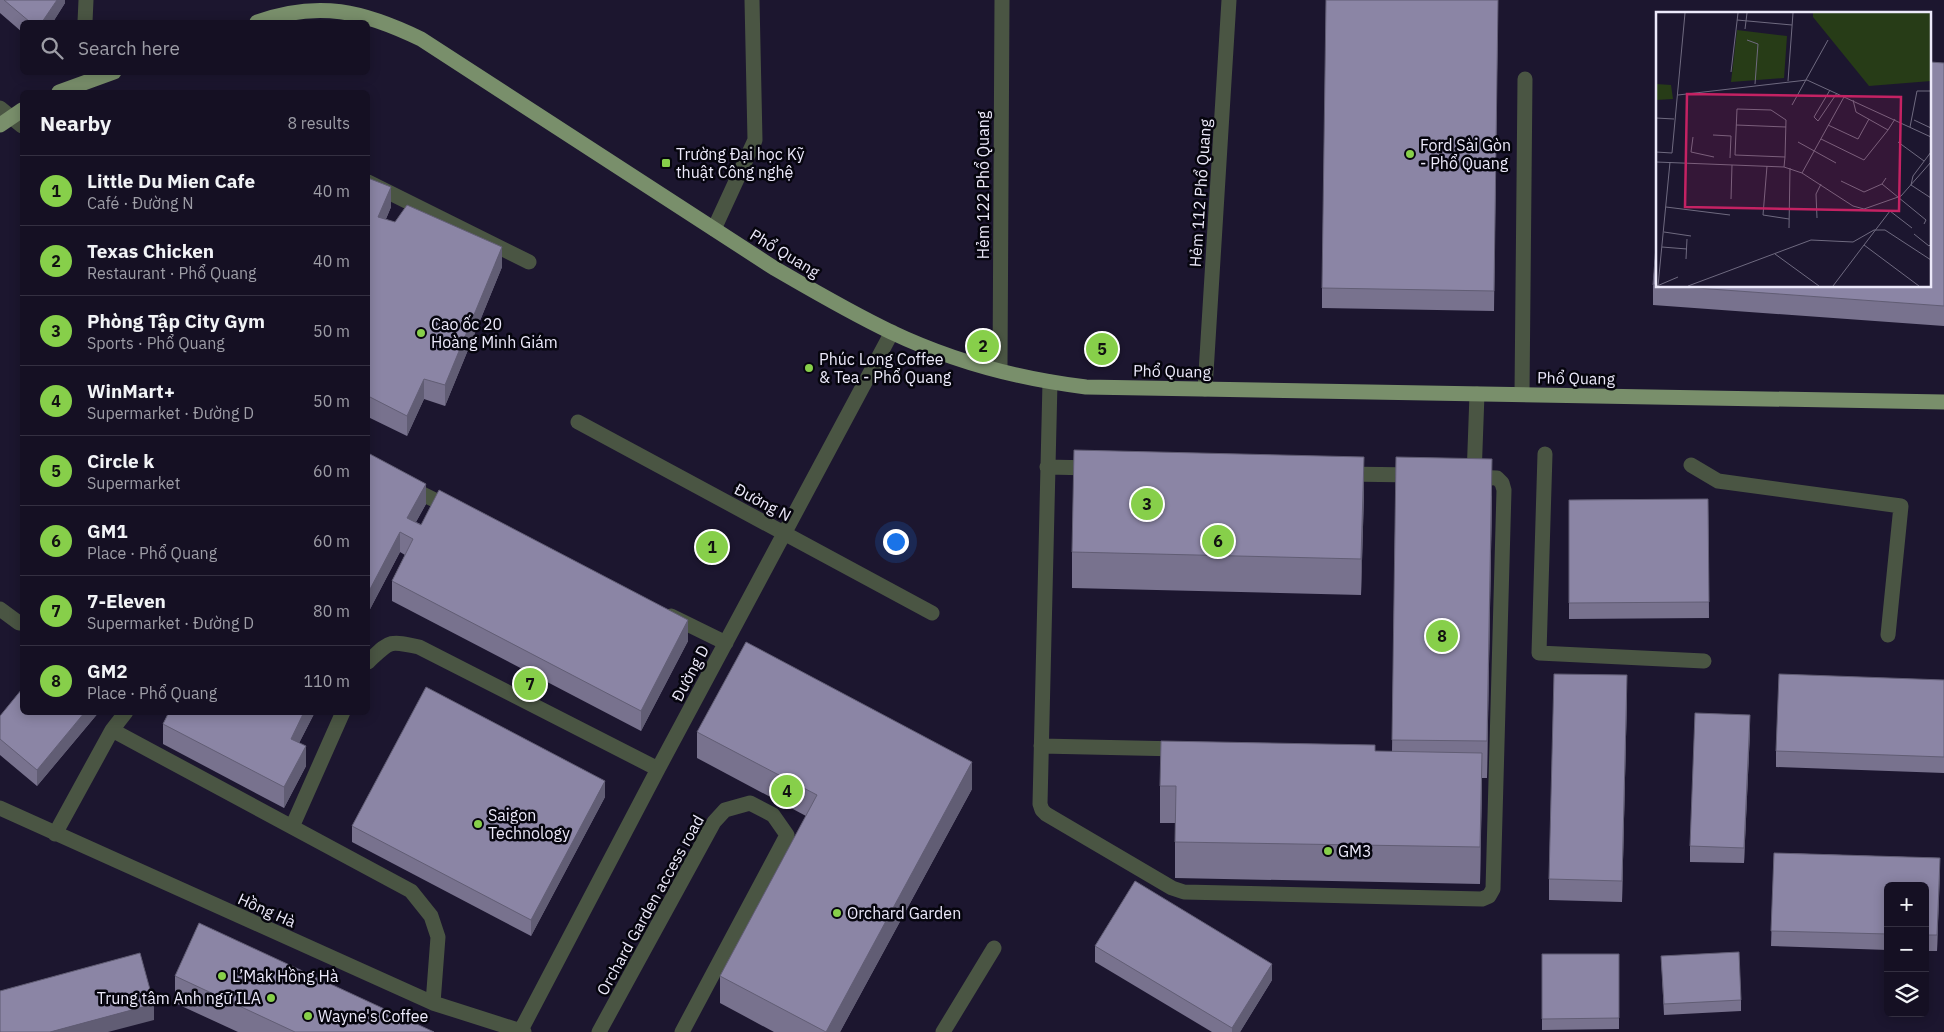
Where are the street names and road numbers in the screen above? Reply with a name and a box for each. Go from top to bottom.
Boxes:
street label: Hẻm 122 Phổ Quang [973,110,993,259]
street label: Hẻm 112 Phổ Quang [1185,118,1215,268]
street label: Phổ Quang [746,224,824,282]
street label: Phổ Quang [1133,360,1212,382]
street label: Phổ Quang [1537,367,1616,389]
street label: Đường N [731,479,795,525]
street label: Đường D [667,641,713,705]
street label: Orchard Garden access road [592,811,708,999]
street label: Hồng Hà [235,888,300,932]

